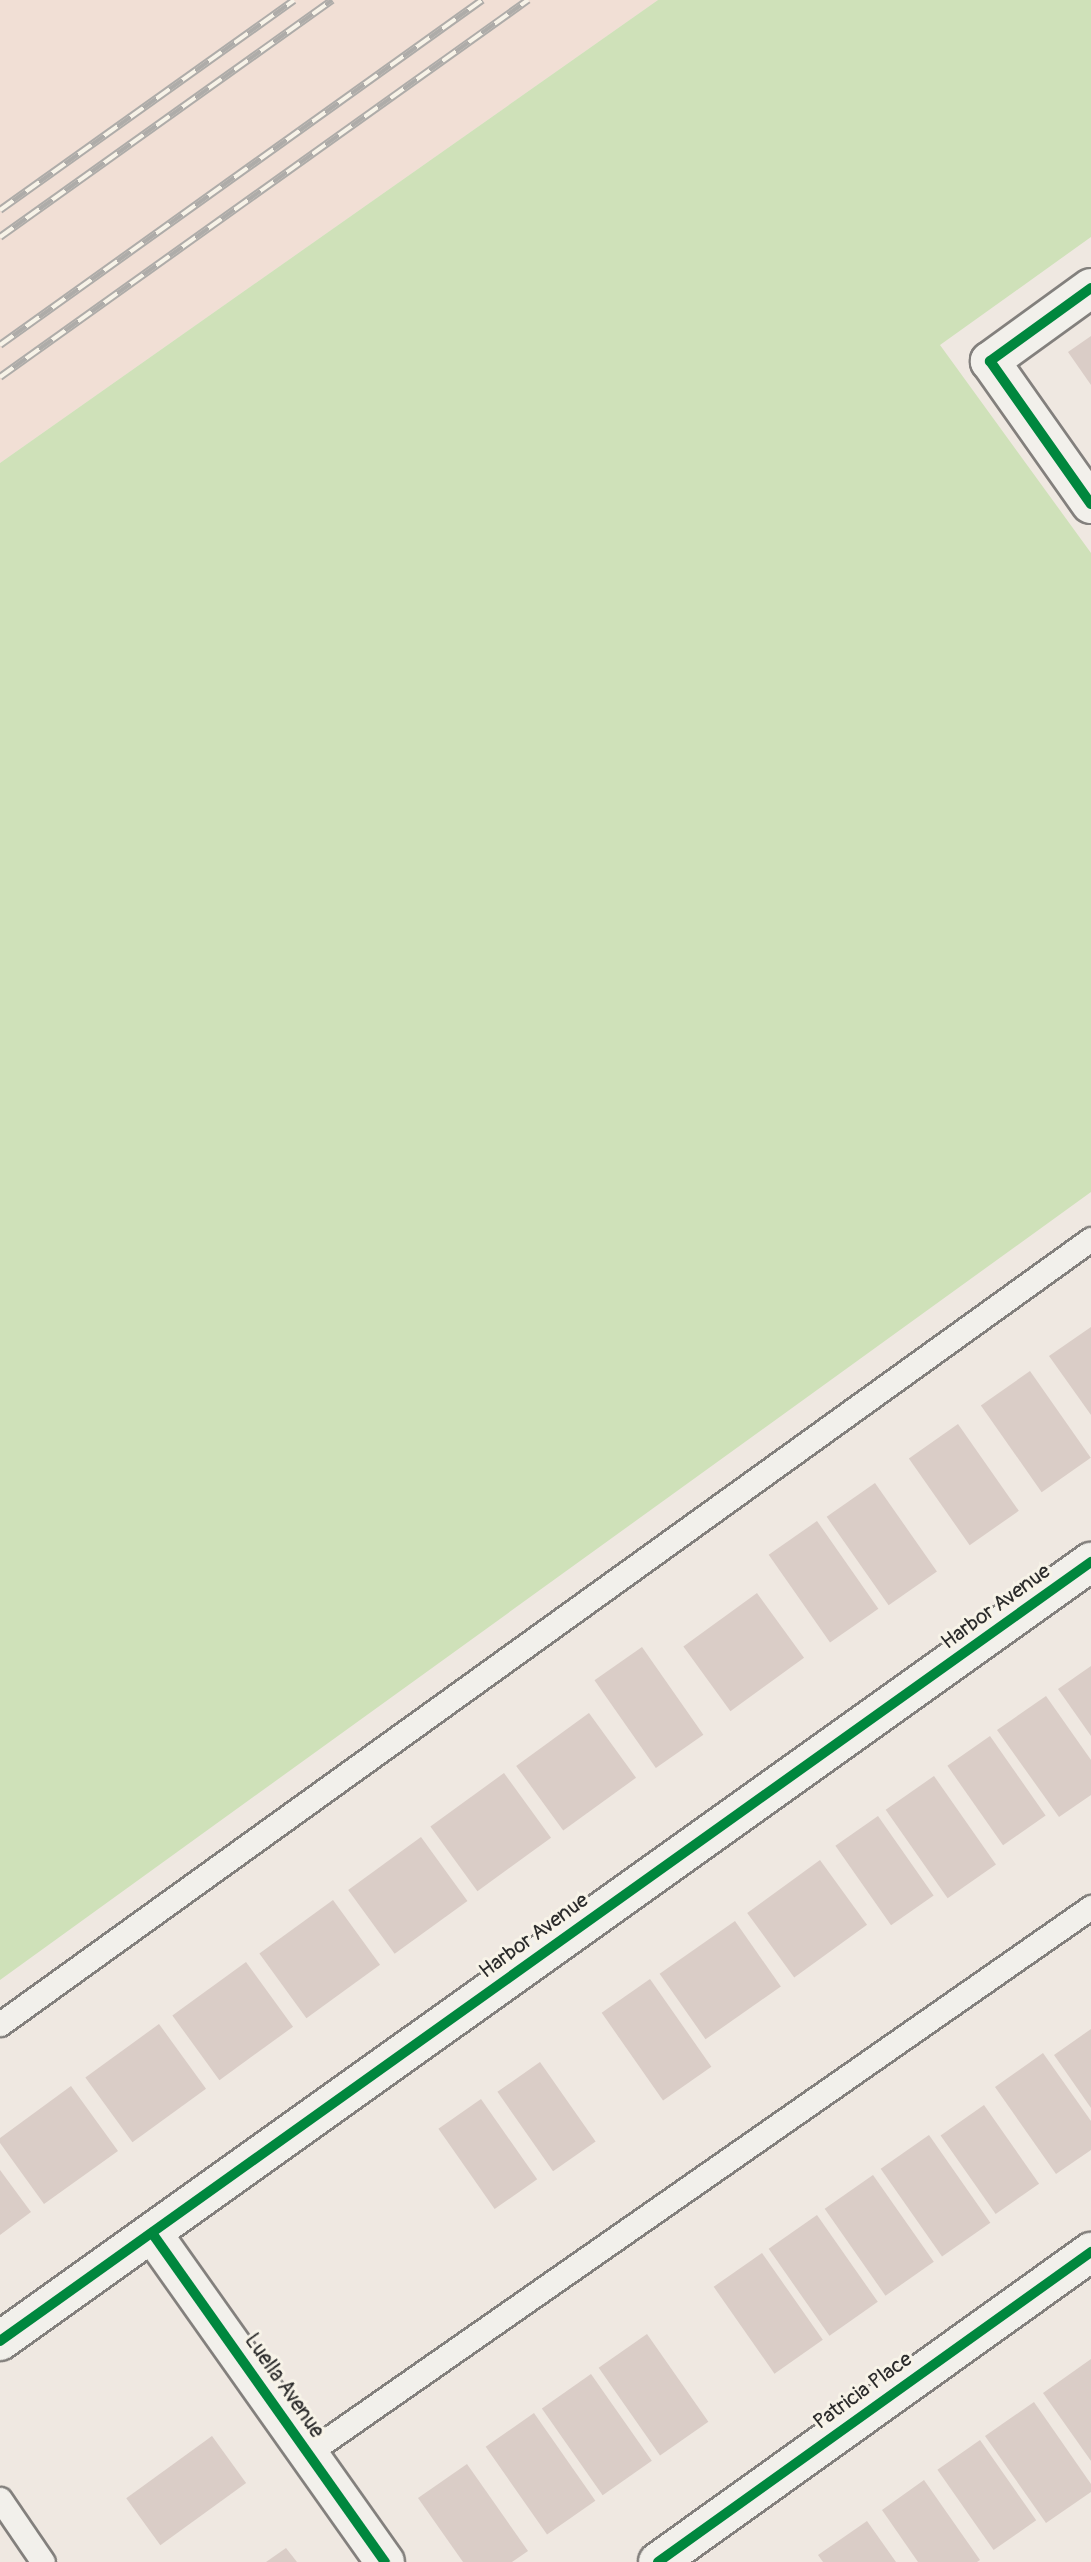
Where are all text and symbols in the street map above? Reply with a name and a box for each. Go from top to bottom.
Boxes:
street label: Harbor Avenue [937,1559,1055,1655]
street label: Harbor Avenue [475,1888,593,1984]
street label: Luella Avenue [239,2329,329,2443]
street label: Patricia Place [809,2347,917,2435]

